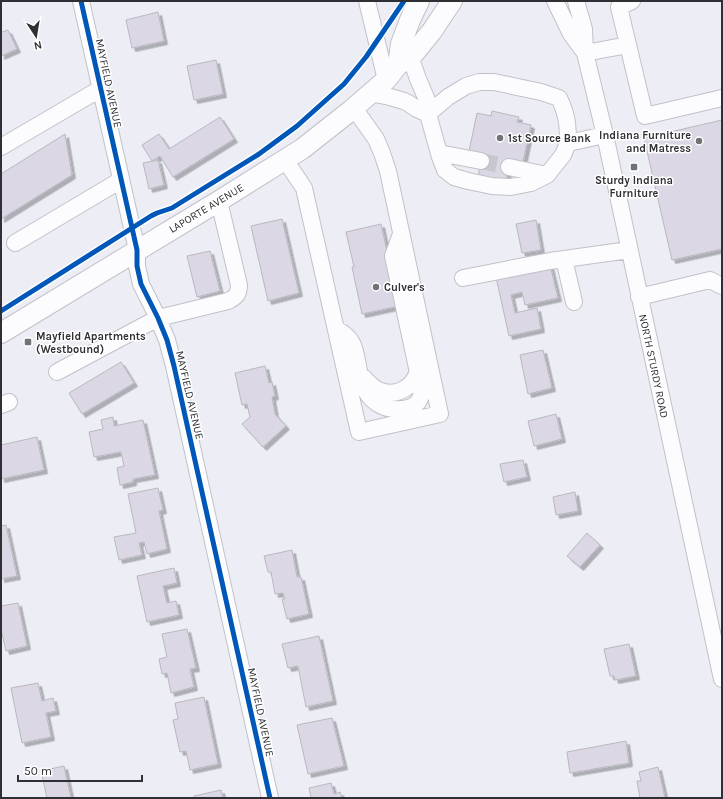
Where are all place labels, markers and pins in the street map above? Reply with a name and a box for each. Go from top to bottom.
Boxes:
place label: Indiana Furniture and Matress [599,129,691,155]
place label: 1st Source Bank [508,132,591,145]
marker: 1st Source Bank [495,133,505,143]
marker: Indiana Furniture and Matress [694,136,704,146]
marker: Sturdy Indiana Furniture [629,162,639,172]
place label: Sturdy Indiana Furniture [595,174,673,200]
place label: Culver's [384,281,425,294]
marker: Culver's [371,282,381,292]
place label: Mayfield Apartments (Westbound) [36,330,146,356]
marker: Mayfield Apartments (Westbound) [23,337,33,347]

